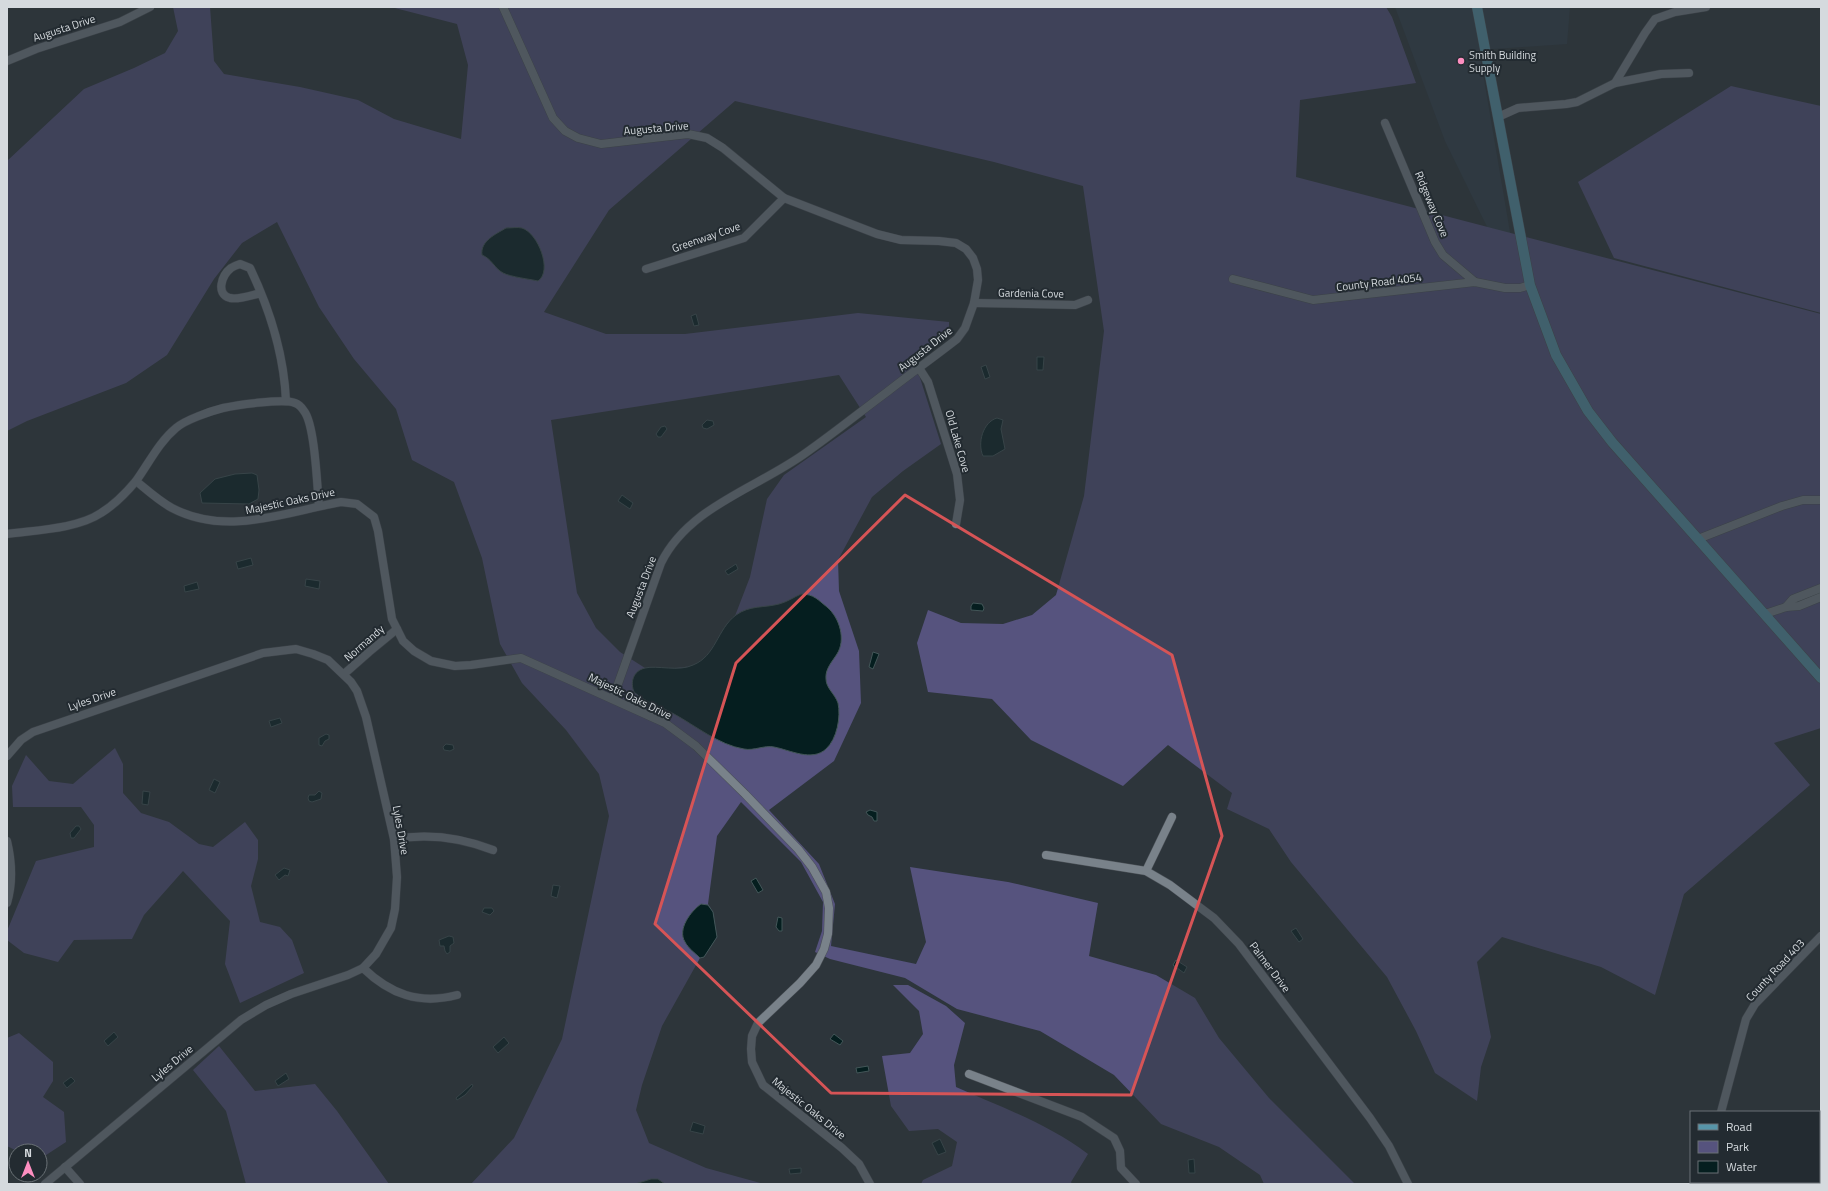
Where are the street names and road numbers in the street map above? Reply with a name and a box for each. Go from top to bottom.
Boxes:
street label: Augusta Drive [31,10,98,46]
street label: Augusta Drive [623,117,689,139]
street label: Ridgeway Cove [1411,169,1453,240]
street label: Greenway Cove [670,218,743,256]
street label: County Road 4054 [1335,269,1423,295]
street label: Gardenia Cove [998,284,1065,302]
street label: Augusta Drive [895,322,956,375]
street label: Old Lake Cove [941,408,975,475]
street label: Majestic Oaks Drive [244,484,337,518]
street label: Augusta Drive [622,553,660,620]
street label: Normandy [340,621,388,665]
street label: Majestic Oaks Drive [586,669,675,723]
street label: Lyles Drive [66,683,119,715]
street label: Lyles Drive [389,804,413,856]
street label: County Road 403 [1742,935,1808,1005]
street label: Palmer Drive [1246,938,1295,996]
street label: Lyles Drive [148,1041,197,1085]
street label: Majestic Oaks Drive [769,1073,850,1143]

